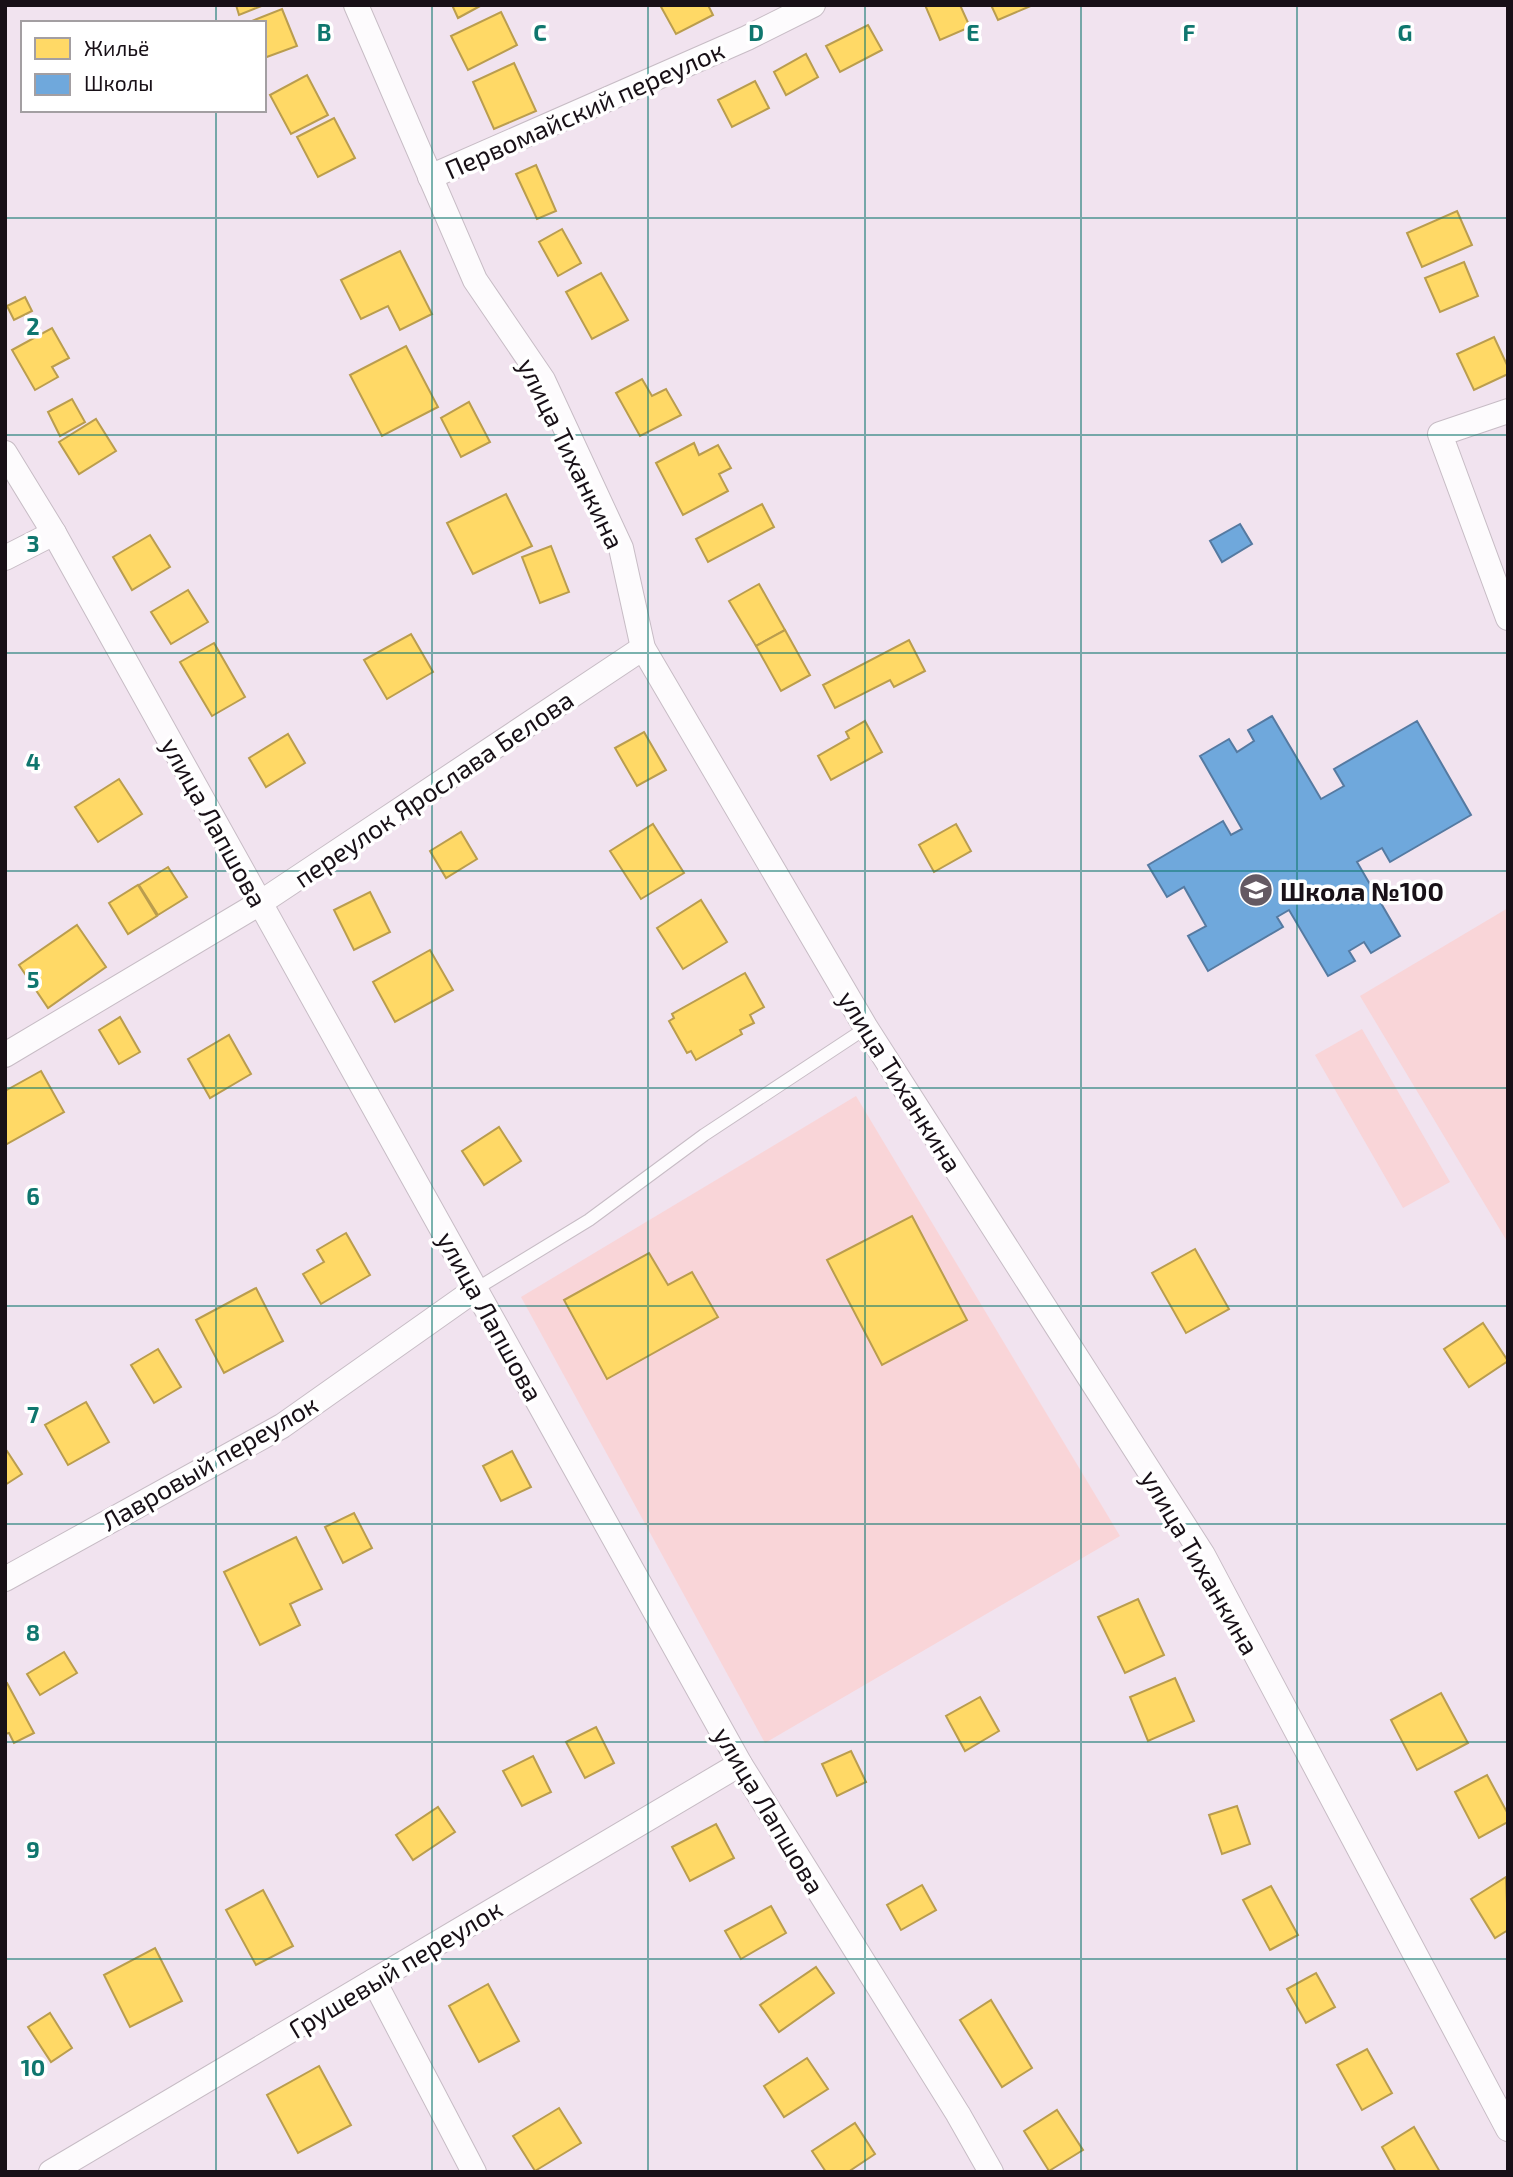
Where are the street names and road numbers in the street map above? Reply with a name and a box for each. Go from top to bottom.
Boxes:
street label: Первомайский переулок [440,33,729,186]
street label: улица Тиханкина [511,352,632,554]
street label: переулок Ярослава Белова [287,683,579,894]
street label: улица Лапшова [155,732,274,913]
street label: улица Тиханкина [832,984,969,1178]
street label: улица Лапшова [431,1226,550,1407]
street label: Лавровый переулок [95,1387,323,1537]
street label: улица Тиханкина [1135,1464,1267,1661]
street label: улица Лапшова [707,1721,832,1900]
street label: Грушевый переулок [283,1892,508,2045]

